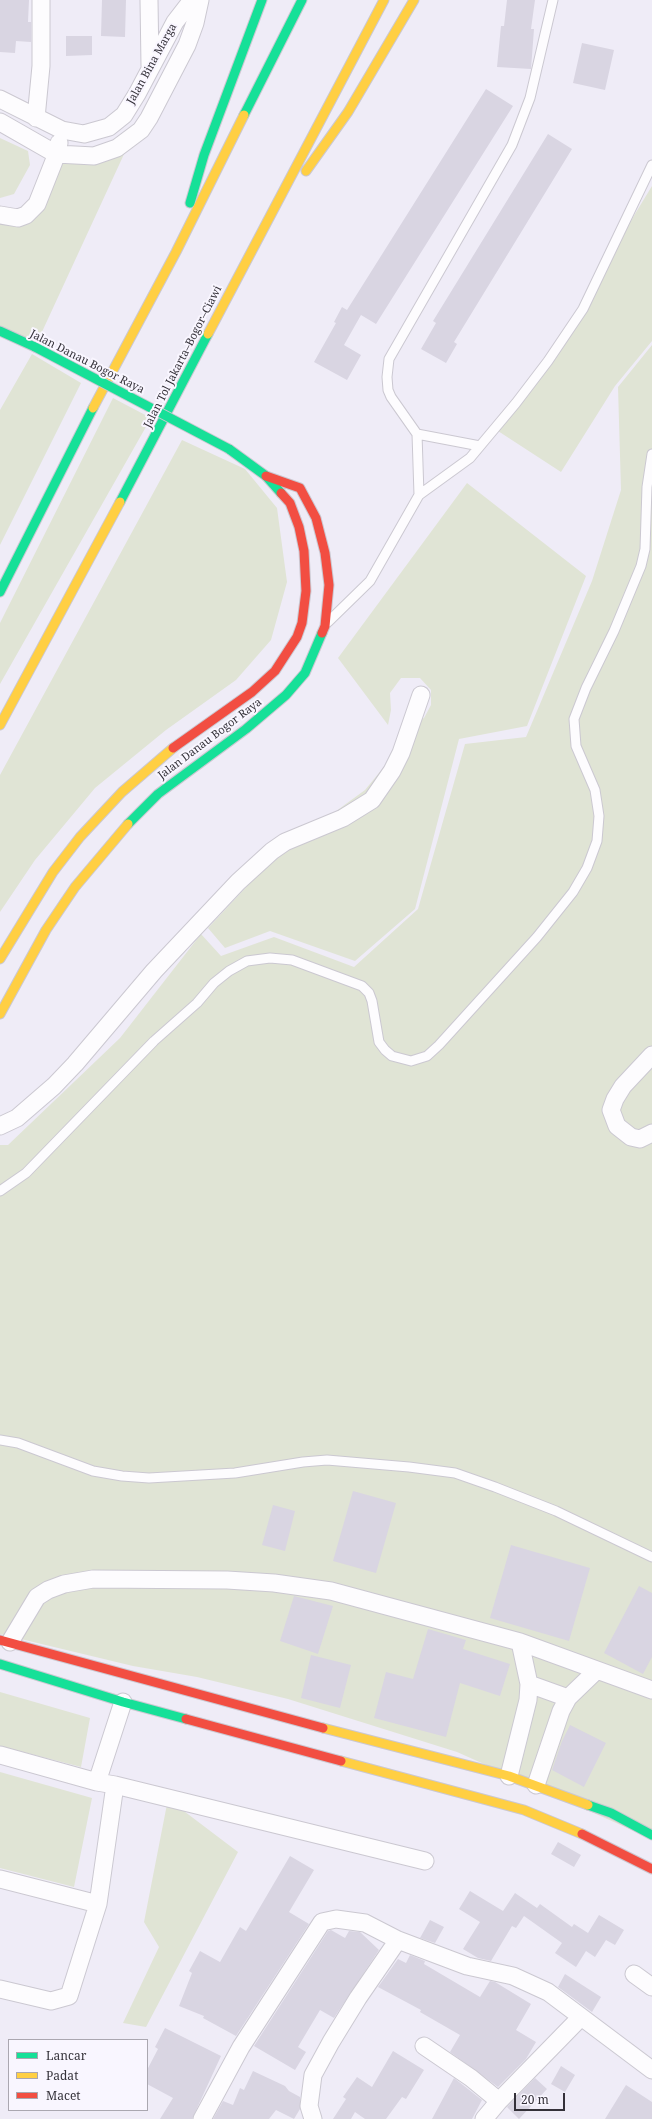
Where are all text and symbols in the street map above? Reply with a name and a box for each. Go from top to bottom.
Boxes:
street label: Jalan Bina Marga [124,21,180,107]
street label: Jalan Tol Jakarta–Bogor–Ciawi [141,284,225,430]
street label: Jalan Danau Bogor Raya [28,327,146,397]
street label: Jalan Danau Bogor Raya [156,696,264,782]
legend [8,2039,148,2111]
text: Lancar [46,2047,86,2064]
text: Padat [46,2067,78,2084]
scale bar [516,2085,567,2111]
text: Macet [46,2087,81,2104]
text: 20 m [521,2091,549,2108]

